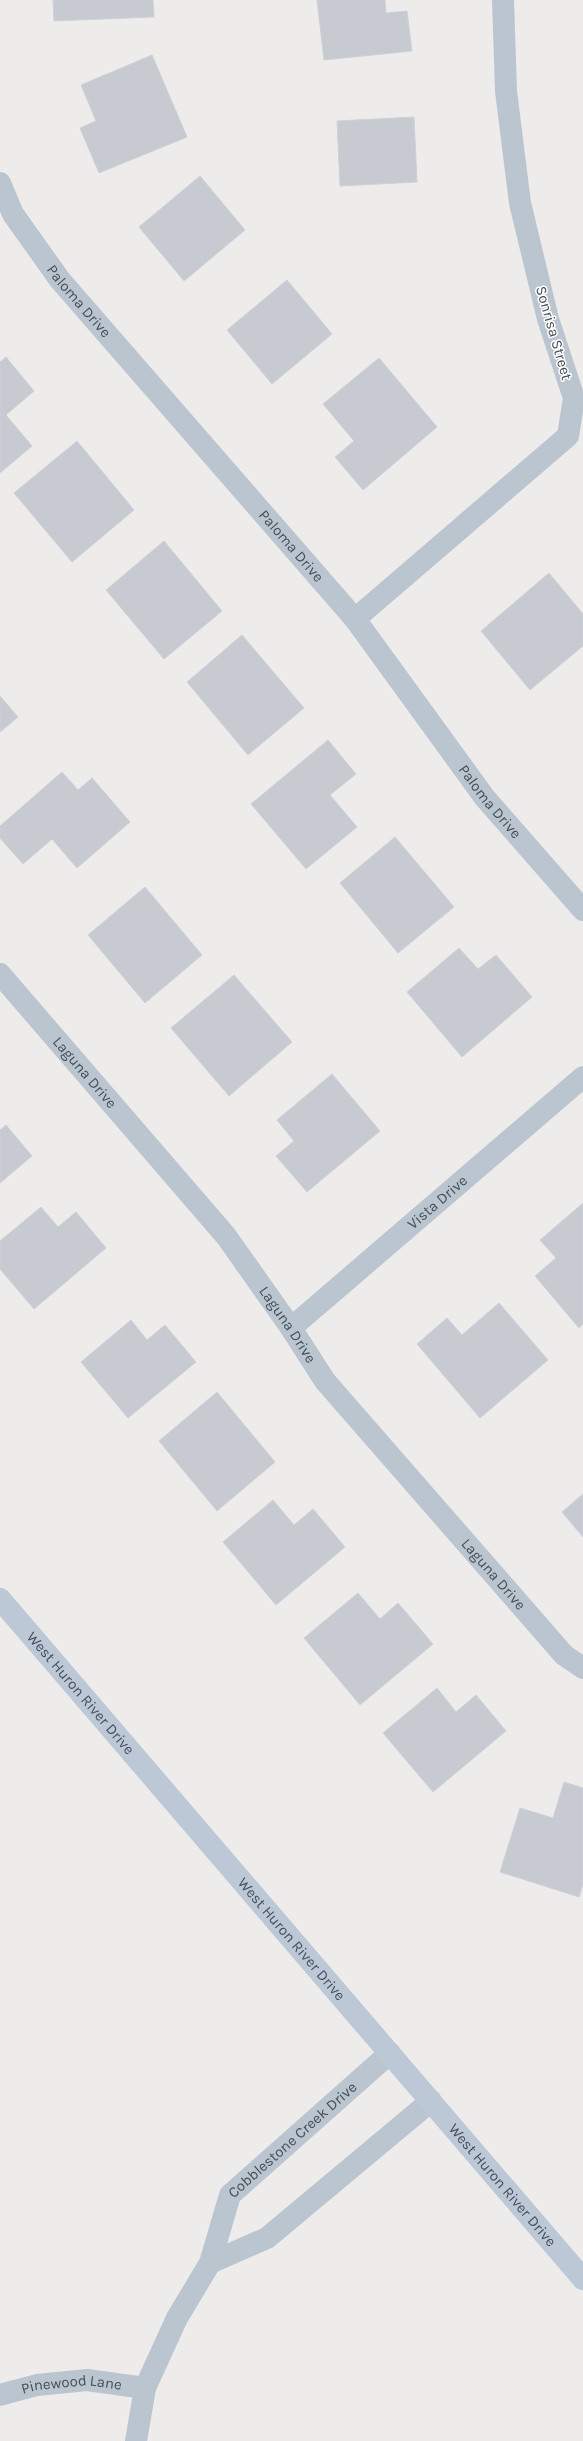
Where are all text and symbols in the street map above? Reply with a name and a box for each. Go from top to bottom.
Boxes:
street label: Paloma Drive [43,261,115,341]
street label: Sonrisa Street [532,284,576,382]
street label: Paloma Drive [255,506,328,586]
street label: Paloma Drive [455,761,525,842]
street label: Laguna Drive [49,1033,121,1112]
street label: Vista Drive [404,1171,471,1233]
street label: Laguna Drive [255,1283,320,1366]
street label: Laguna Drive [458,1535,530,1614]
street label: West Huron River Drive [23,1628,138,1758]
street label: West Huron River Drive [234,1874,349,2004]
street label: Cobblestone Creek Drive [224,2078,360,2202]
street label: West Huron River Drive [445,2120,560,2250]
street label: Pinewood Lane [19,2371,123,2398]

